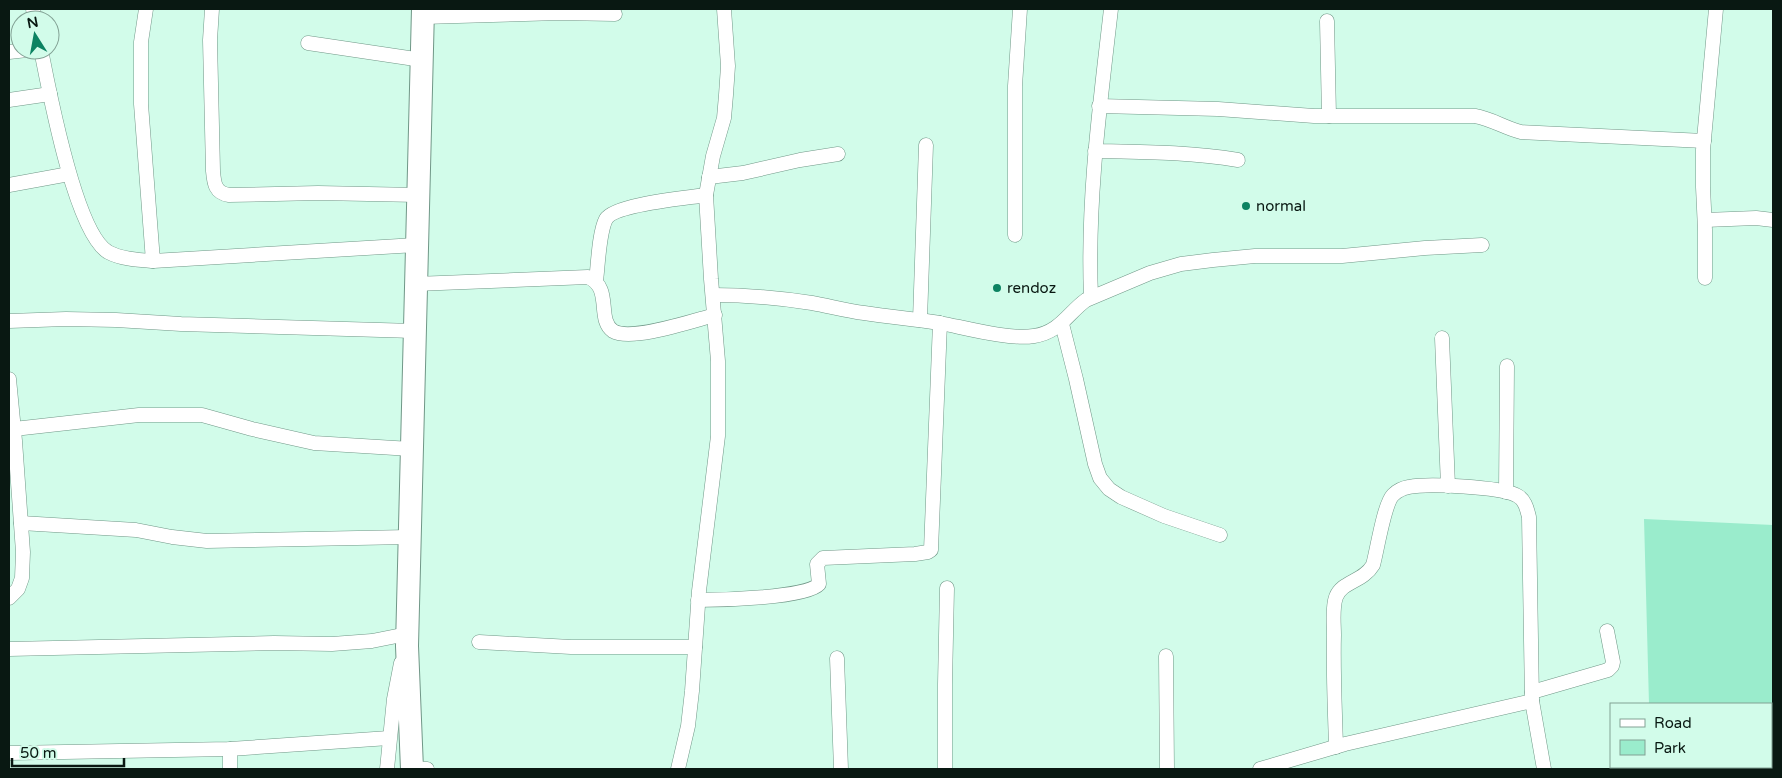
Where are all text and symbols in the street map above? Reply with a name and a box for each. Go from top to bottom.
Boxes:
north arrow [10,10,60,60]
text: N [25,13,40,32]
place label: normal [1256,197,1306,215]
marker: normal [1240,200,1252,212]
place label: rendoz [1007,279,1056,297]
marker: rendoz [991,282,1003,294]
legend [1610,703,1772,768]
text: Road [1654,714,1692,732]
scale bar [12,736,125,768]
text: Park [1654,739,1686,757]
text: 50 m [20,744,57,762]

